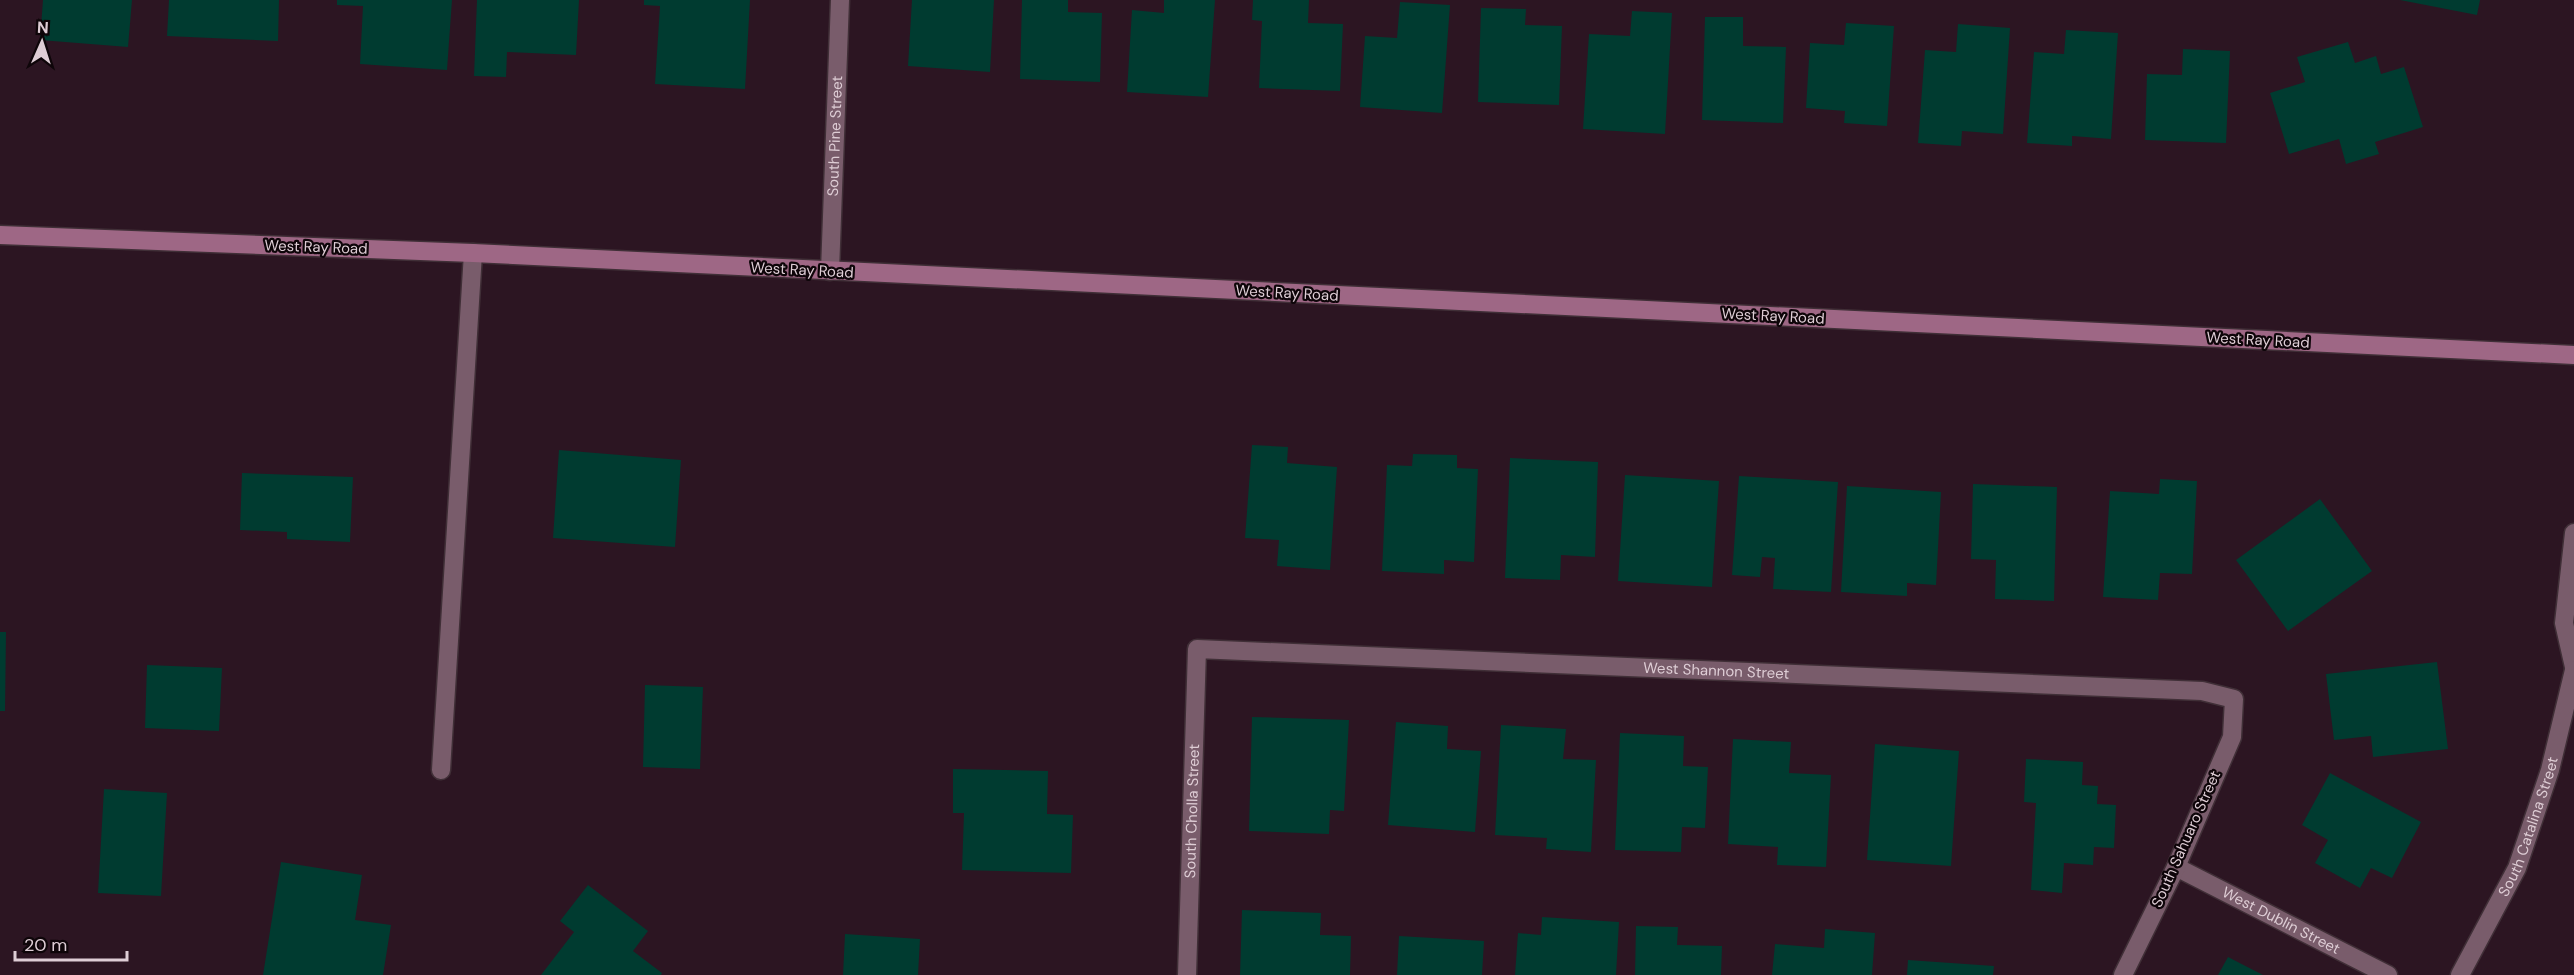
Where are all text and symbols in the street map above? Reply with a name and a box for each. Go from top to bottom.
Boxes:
north arrow [12,12,72,72]
text: N [36,17,49,38]
street label: South Pine Street [823,75,847,197]
street label: West Ray Road [264,235,368,259]
street label: West Ray Road [750,257,854,283]
street label: West Ray Road [1235,280,1339,306]
street label: West Ray Road [1721,303,1825,329]
street label: West Ray Road [2206,327,2310,353]
street label: West Shannon Street [1643,658,1790,684]
street label: South Cholla Street [1180,743,1204,879]
street label: South Catalina Street [2494,755,2563,900]
street label: South Sahuaro Street [2147,767,2225,910]
street label: West Dublin Street [2219,882,2344,959]
scale bar [15,924,128,962]
text: 20 m [24,933,67,957]

